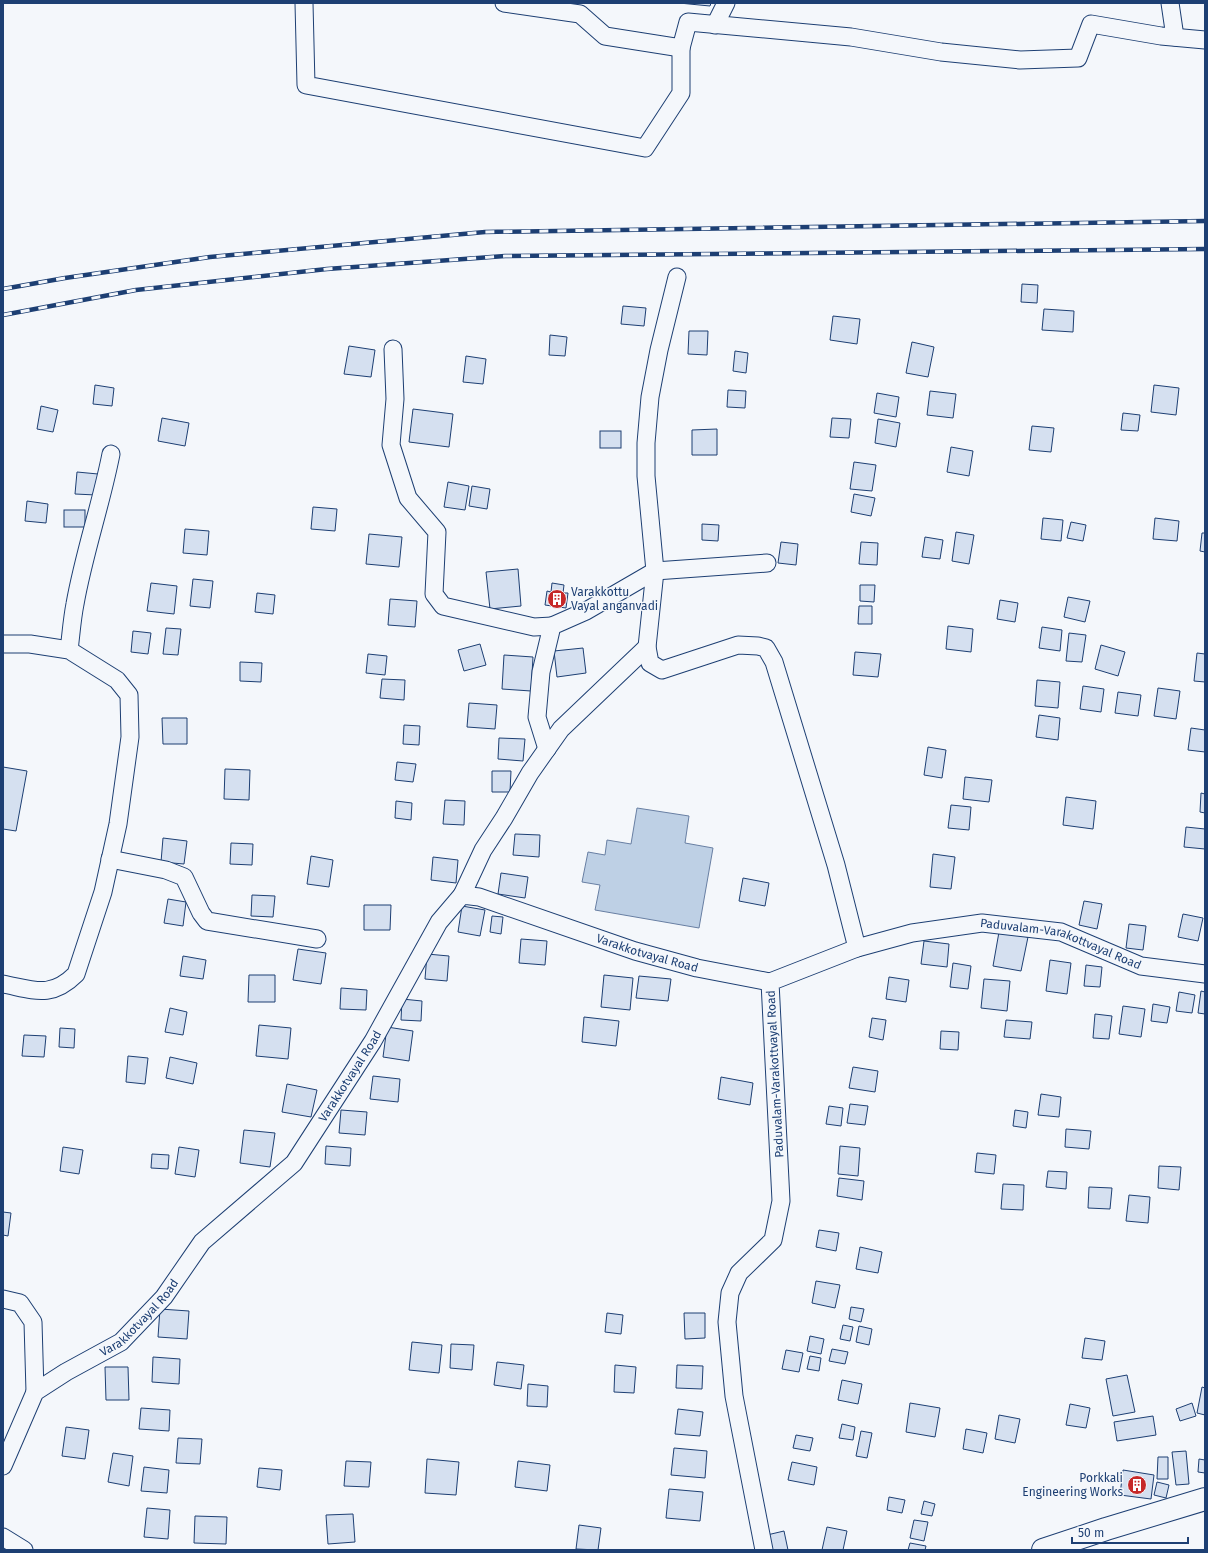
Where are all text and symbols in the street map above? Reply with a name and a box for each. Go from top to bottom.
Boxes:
place label: Varakkottu Vayal anganvadi [571,585,658,613]
building icon: Varakkottu Vayal anganvadi [546,588,568,610]
street label: Paduvalam-Varakottvayal Road [979,916,1143,972]
street label: Varakkotvayal Road [595,931,700,975]
street label: Paduvalam-Varakottvayal Road [764,990,786,1158]
street label: Varakkotvayal Road [316,1028,384,1124]
street label: Varakkotvayal Road [97,1276,181,1359]
place label: Porkkali Engineering Works [1022,1471,1123,1499]
building icon: Porkkali Engineering Works [1126,1474,1148,1496]
scale bar [1072,1519,1188,1545]
text: 50 m [1078,1526,1104,1540]

